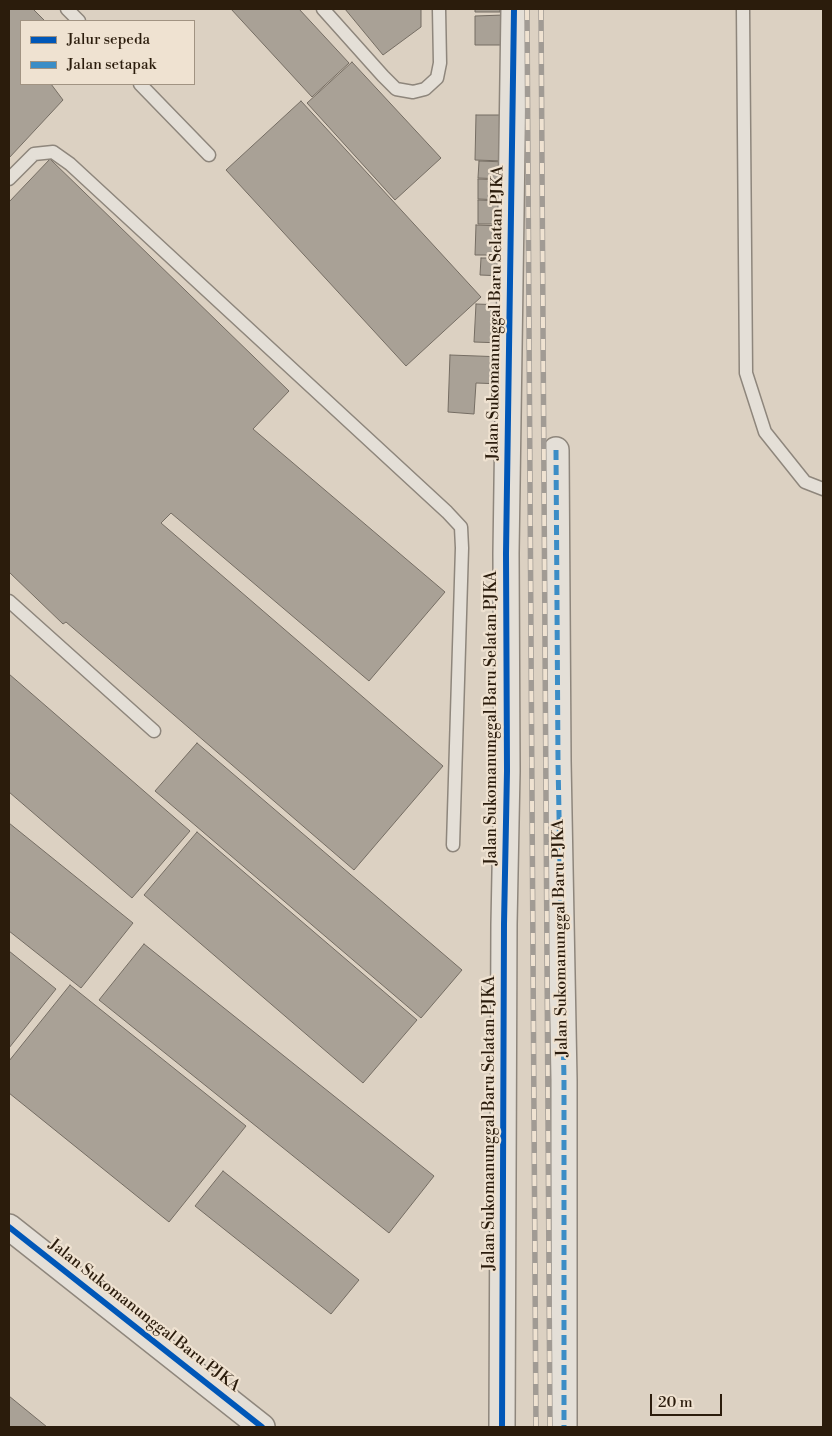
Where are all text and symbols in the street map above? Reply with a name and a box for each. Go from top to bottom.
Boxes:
legend [20,20,195,85]
text: Jalur sepeda [67,30,150,49]
text: Jalan setapak [67,55,156,74]
street label: Jalan Sukomanunggal Baru Selatan PJKA [484,166,508,460]
street label: Jalan Sukomanunggal Baru Selatan PJKA [482,571,502,865]
street label: Jalan Sukomanunggal Baru PJKA [549,819,573,1057]
street label: Jalan Sukomanunggal Baru Selatan PJKA [480,976,500,1270]
street label: Jalan Sukomanunggal Baru PJKA [45,1235,243,1397]
scale bar [652,1384,724,1416]
text: 20 m [658,1393,693,1412]

